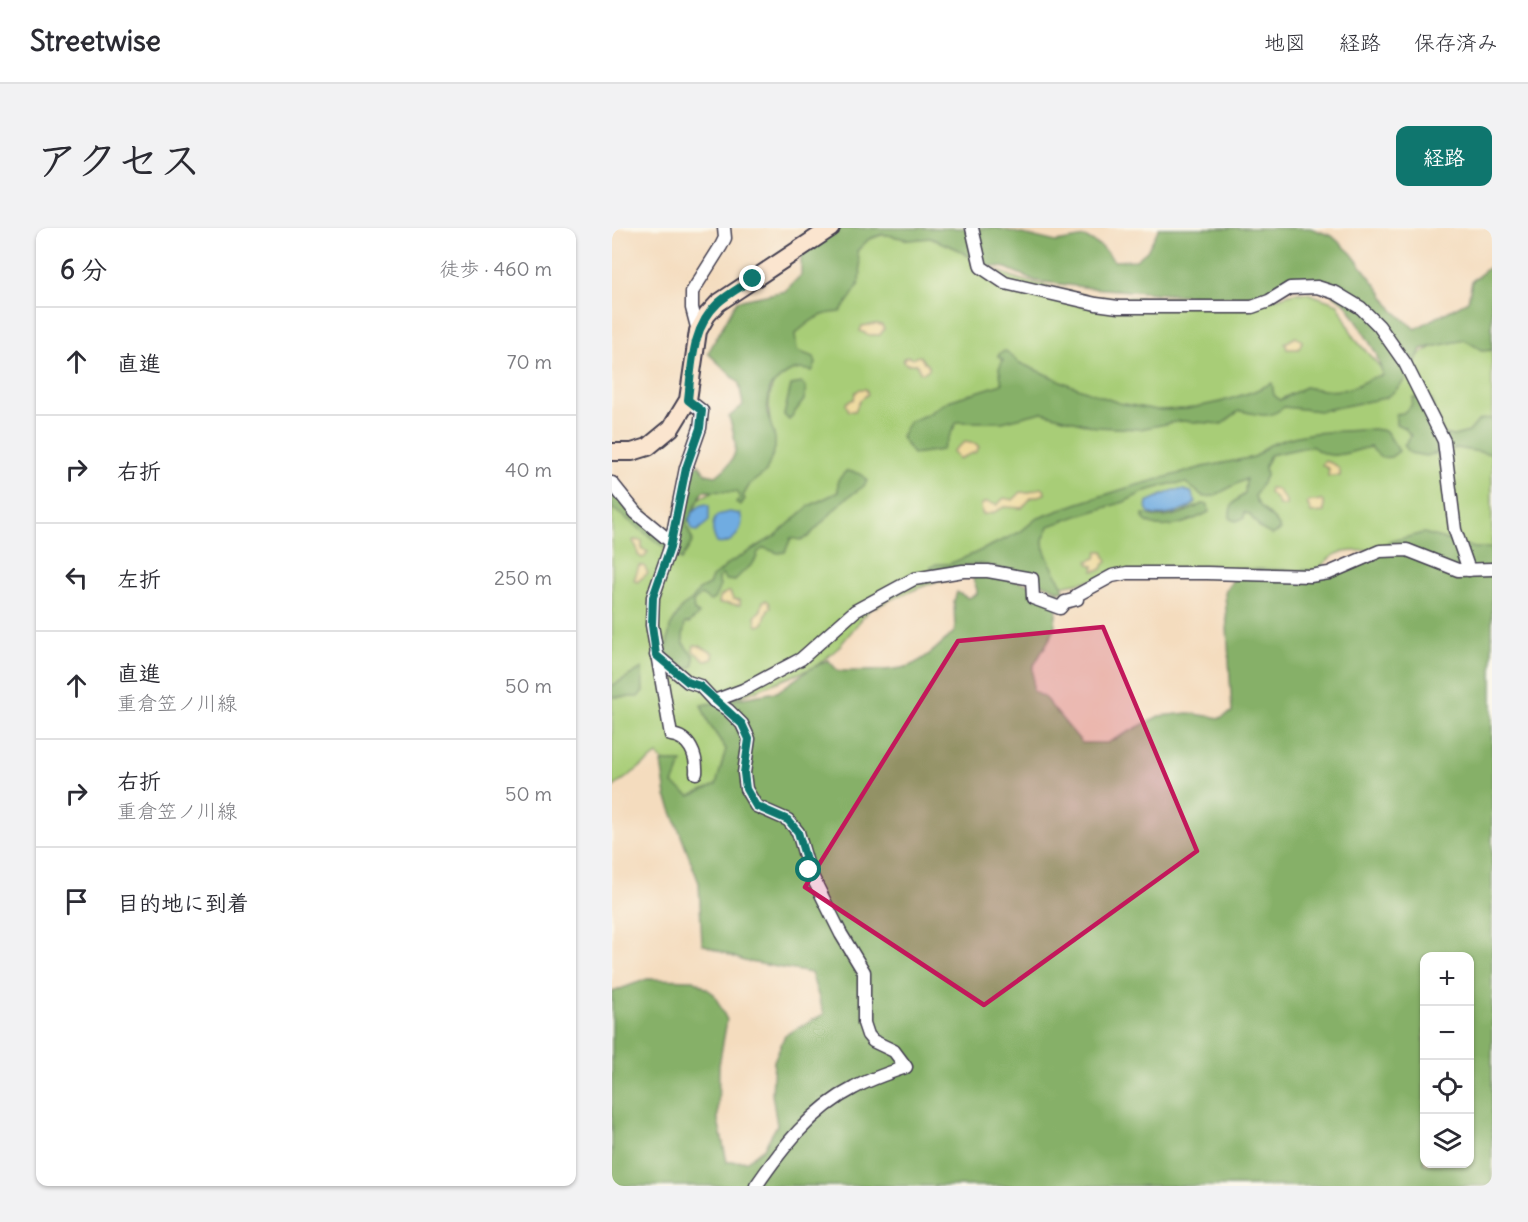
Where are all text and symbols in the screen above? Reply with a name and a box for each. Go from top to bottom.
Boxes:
text: Streetwise [30,23,161,59]
text: 地図 [1264,29,1306,56]
text: 経路 [1339,29,1381,56]
text: 保存済み [1414,29,1498,56]
button: 経路 [1396,126,1492,186]
text: アクセス [36,134,201,186]
text: 6 分 [60,253,107,286]
text: 徒歩 · 460 m [439,256,552,281]
route end [739,265,765,291]
icon: ahead [60,345,93,378]
text: 直進 [117,349,161,377]
text: 70 m [507,349,552,374]
icon: right [60,453,93,486]
text: 右折 [117,457,161,485]
text: 40 m [505,457,552,482]
icon: left [60,561,93,594]
text: 左折 [117,565,161,593]
text: 250 m [494,565,552,590]
text: 直進 [117,659,161,687]
icon: ahead [60,669,93,702]
text: 50 m [505,673,552,698]
text: 重倉笠ノ川線 [117,690,237,715]
text: 右折 [117,767,161,795]
icon: right [60,777,93,810]
text: 50 m [505,781,552,806]
text: 重倉笠ノ川線 [117,798,237,823]
route start [795,856,821,882]
icon: arrive [60,885,93,918]
text: 目的地に到着 [117,889,249,917]
map controls [1420,952,1474,1168]
button: + [1420,952,1474,1006]
button: − [1420,1006,1474,1060]
button: locate [1420,1060,1474,1114]
button: layers [1420,1114,1474,1168]

